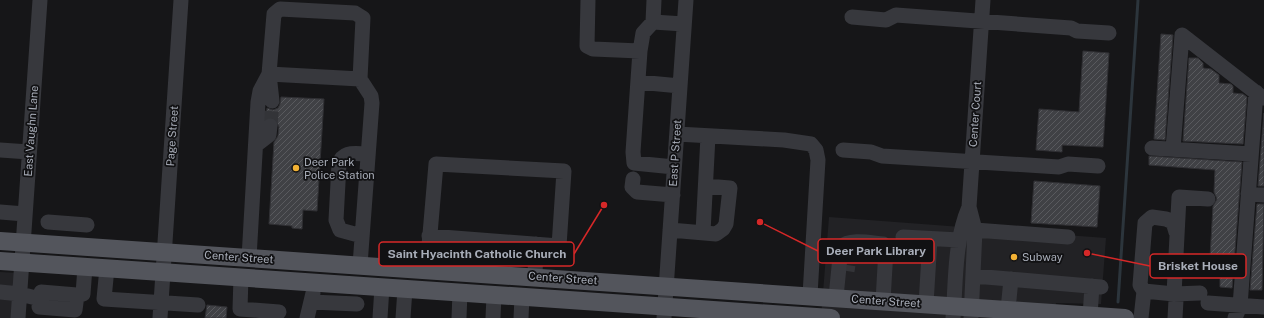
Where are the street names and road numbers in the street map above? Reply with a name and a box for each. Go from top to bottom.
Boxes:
street label: Center Court [967,81,983,147]
street label: East Vaughn Lane [22,85,40,177]
street label: Page Street [164,105,180,167]
street label: East P Street [667,119,683,187]
street label: Center Street [204,249,274,265]
street label: Center Street [528,270,598,286]
street label: Center Street [851,293,921,309]

